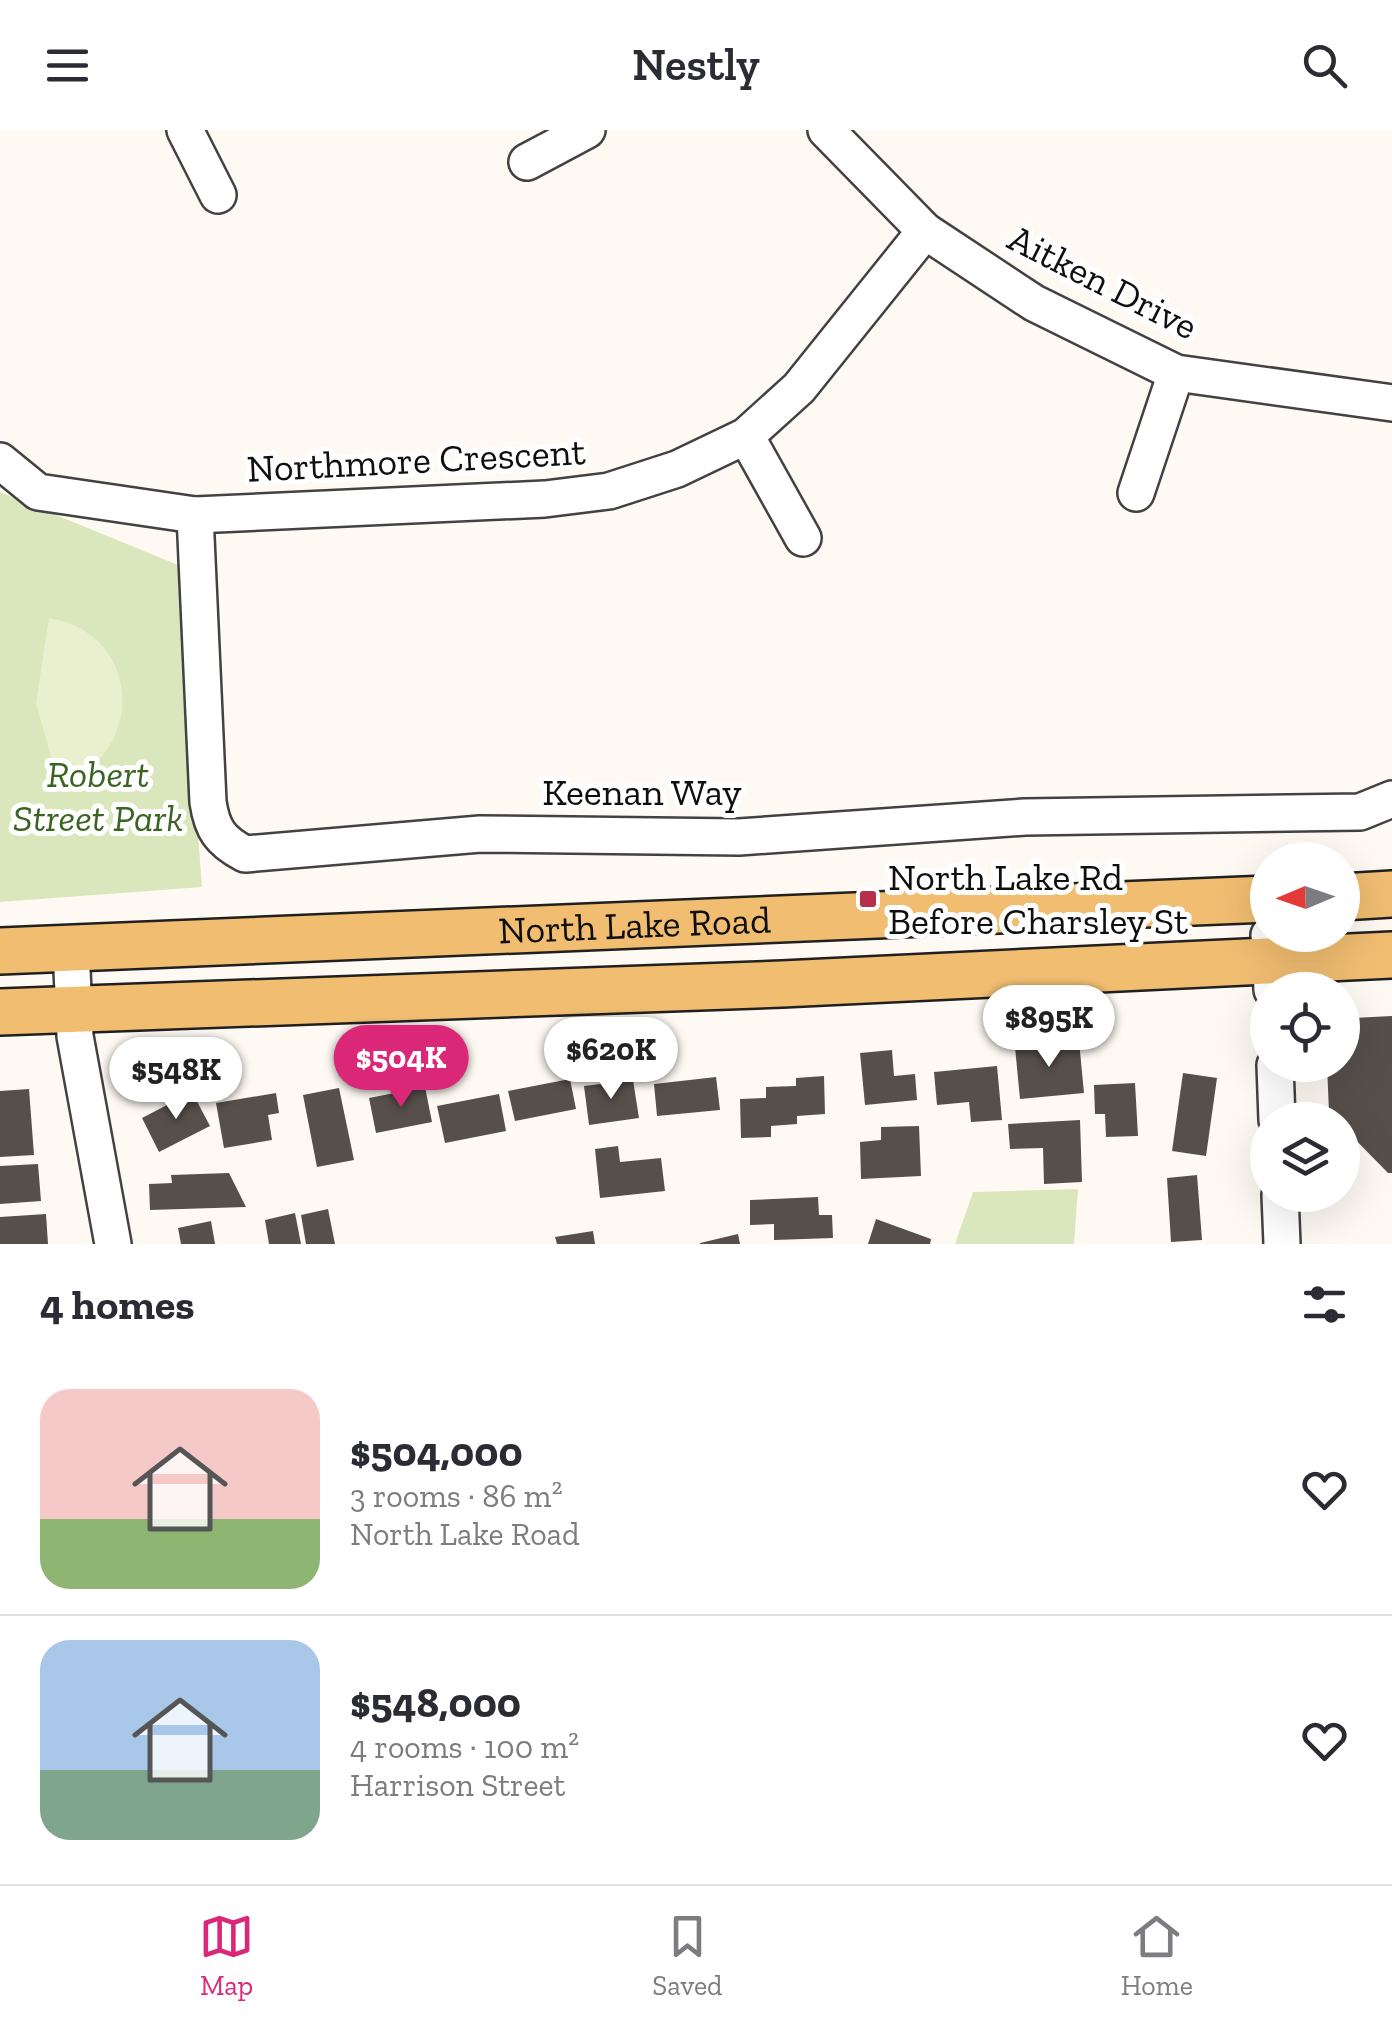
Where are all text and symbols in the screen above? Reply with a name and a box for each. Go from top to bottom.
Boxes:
icon: menu [40,38,95,93]
text: Nestly [632,38,760,92]
icon: search [1297,38,1352,93]
street label: Aitken Drive [1001,215,1205,349]
street label: Northmore Crescent [245,428,587,492]
park label: Robert Street Park [13,751,183,841]
street label: Keenan Way [542,769,742,815]
north arrow [1250,842,1360,952]
map controls [1250,842,1360,1212]
place label: North Lake Rd Before Charsley St [888,854,1188,944]
marker: North Lake Rd Before Charsley St [857,888,879,910]
street label: North Lake Road [497,896,772,954]
button: locate [1250,972,1360,1082]
pin: $895K [979,985,1119,1070]
text: $895K [1005,998,1093,1036]
pin: $620K [541,1017,681,1102]
pin: $504K [331,1025,471,1110]
text: $620K [566,1030,656,1068]
pin: $548K [106,1037,246,1122]
text: $504K [356,1038,446,1076]
text: $548K [131,1050,221,1088]
button: layers [1250,1102,1360,1212]
icon: filters [1297,1277,1352,1332]
text: 4 homes [40,1279,195,1330]
text: $504,000 [350,1426,523,1477]
icon: home [120,1429,240,1549]
icon: heart [1297,1462,1352,1517]
text: 3 rooms · 86 m² [350,1477,563,1515]
text: North Lake Road [350,1515,580,1553]
text: $548,000 [350,1677,521,1728]
icon: home [120,1680,240,1800]
icon: heart [1297,1713,1352,1768]
text: 4 rooms · 100 m² [350,1728,579,1766]
text: Harrison Street [350,1766,566,1804]
tab: Map [199,1909,254,2002]
tab: Saved [652,1909,722,2002]
tab: Home [1121,1909,1193,2002]

